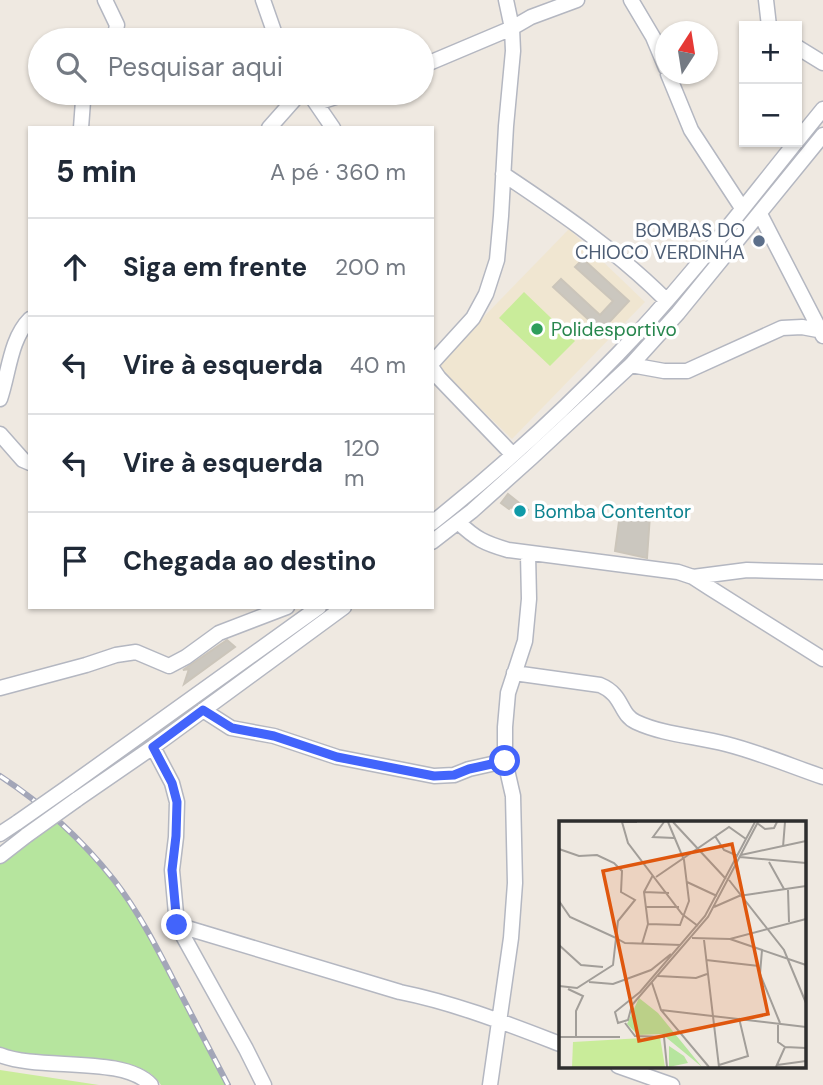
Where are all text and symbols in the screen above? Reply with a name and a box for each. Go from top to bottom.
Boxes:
north arrow [655,21,718,84]
map controls [739,21,802,147]
button: + [739,21,802,84]
search box [28,28,434,105]
icon: search [52,48,90,86]
text: Pesquisar aqui [108,50,283,84]
button: − [739,84,802,147]
text: 5 min [56,152,137,191]
text: A pé · 360 m [270,157,406,187]
place label: BOMBAS DO CHIOCO VERDINHA [575,218,745,265]
marker: BOMBAS DO CHIOCO VERDINHA [751,233,767,249]
icon: ahead [56,248,94,286]
text: Siga em frente [123,250,307,284]
text: 200 m [335,252,406,282]
place label: Polidesportivo [551,317,677,342]
marker: Polidesportivo [529,321,545,337]
icon: left [56,346,94,384]
text: Vire à esquerda [123,348,323,382]
text: 40 m [350,350,406,380]
text: 120 m [344,433,380,493]
icon: left [56,444,94,482]
text: Vire à esquerda [123,446,323,480]
place label: Bomba Contentor [534,499,691,524]
marker: Bomba Contentor [512,503,528,519]
icon: arrive [56,542,94,580]
text: Chegada ao destino [123,544,376,578]
route start [489,745,520,776]
inset map [559,821,806,1068]
route end [161,909,192,940]

